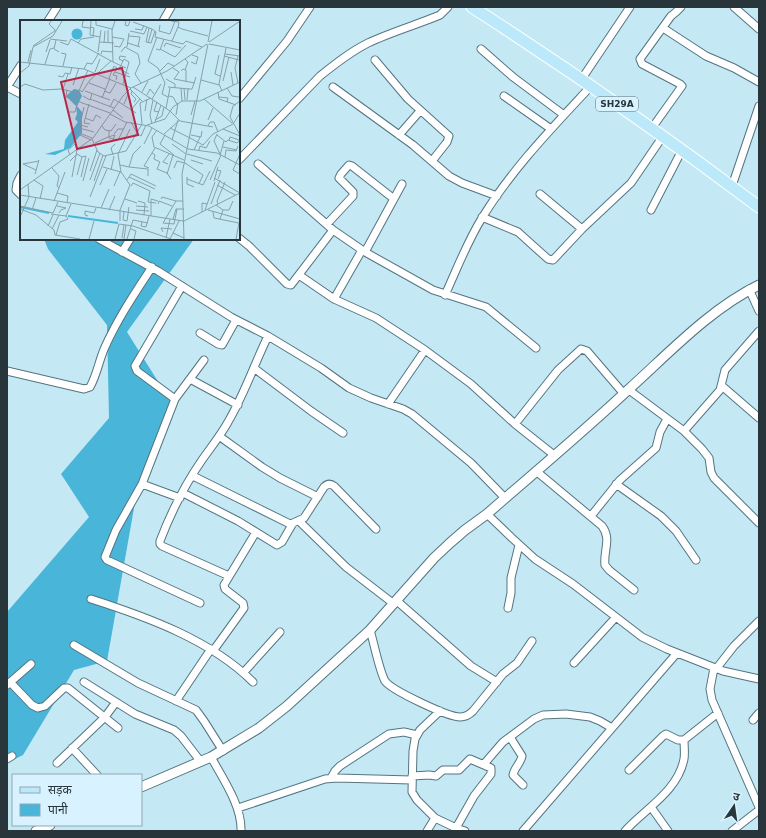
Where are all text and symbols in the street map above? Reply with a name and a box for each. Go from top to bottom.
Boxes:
inset map [20,20,240,240]
road number: SH29A [596,97,638,111]
legend [12,774,142,826]
text: सड़क [48,783,73,797]
north arrow [714,786,754,826]
text: उ [732,790,741,804]
text: पानी [48,802,69,817]

